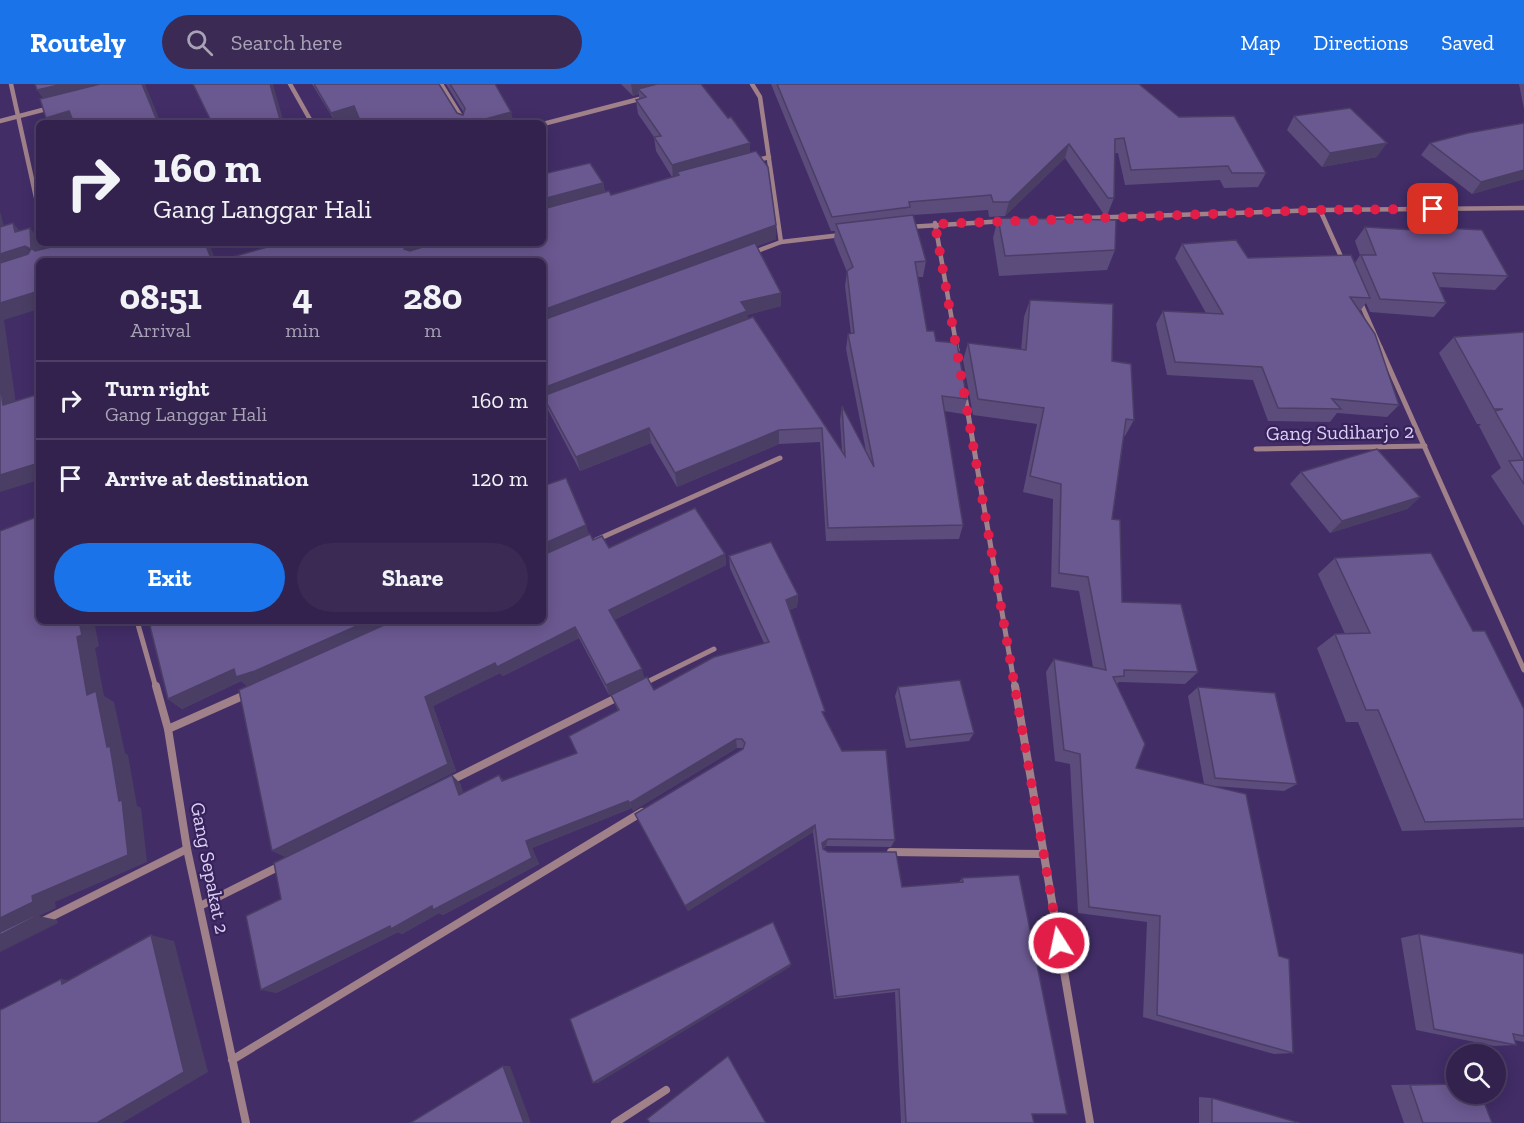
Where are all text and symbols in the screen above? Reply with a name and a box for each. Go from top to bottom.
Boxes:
search box [162,15,582,69]
text: Routely [30,26,126,59]
icon: search [183,26,216,59]
text: Search here [231,29,342,56]
text: Map [1241,30,1281,55]
text: Directions [1314,30,1408,55]
text: Saved [1441,30,1494,55]
text: 160 m [153,142,261,193]
icon: right [54,144,132,222]
pin [1407,183,1458,234]
icon: arrive [1416,192,1449,225]
text: Gang Langgar Hali [153,193,372,225]
text: 08:51 [119,275,202,318]
text: 4 [292,275,313,318]
text: 280 [403,275,463,318]
text: Arrival [131,318,191,342]
text: min [285,318,320,342]
text: m [424,318,441,342]
text: Turn right [105,375,209,402]
icon: right [54,384,87,417]
text: 160 m [471,387,528,414]
text: Gang Langgar Hali [105,402,267,426]
street label: Gang Sudiharjo 2 [1266,419,1414,445]
icon: arrive [54,462,87,495]
text: Arrive at destination [105,465,308,492]
text: 120 m [472,465,528,492]
button: Exit [54,543,285,612]
button: Share [297,543,528,612]
street label: Gang Sepakat 2 [185,800,235,936]
position arrow [1027,911,1091,975]
map controls [1446,1044,1506,1104]
button: search [1446,1044,1506,1104]

